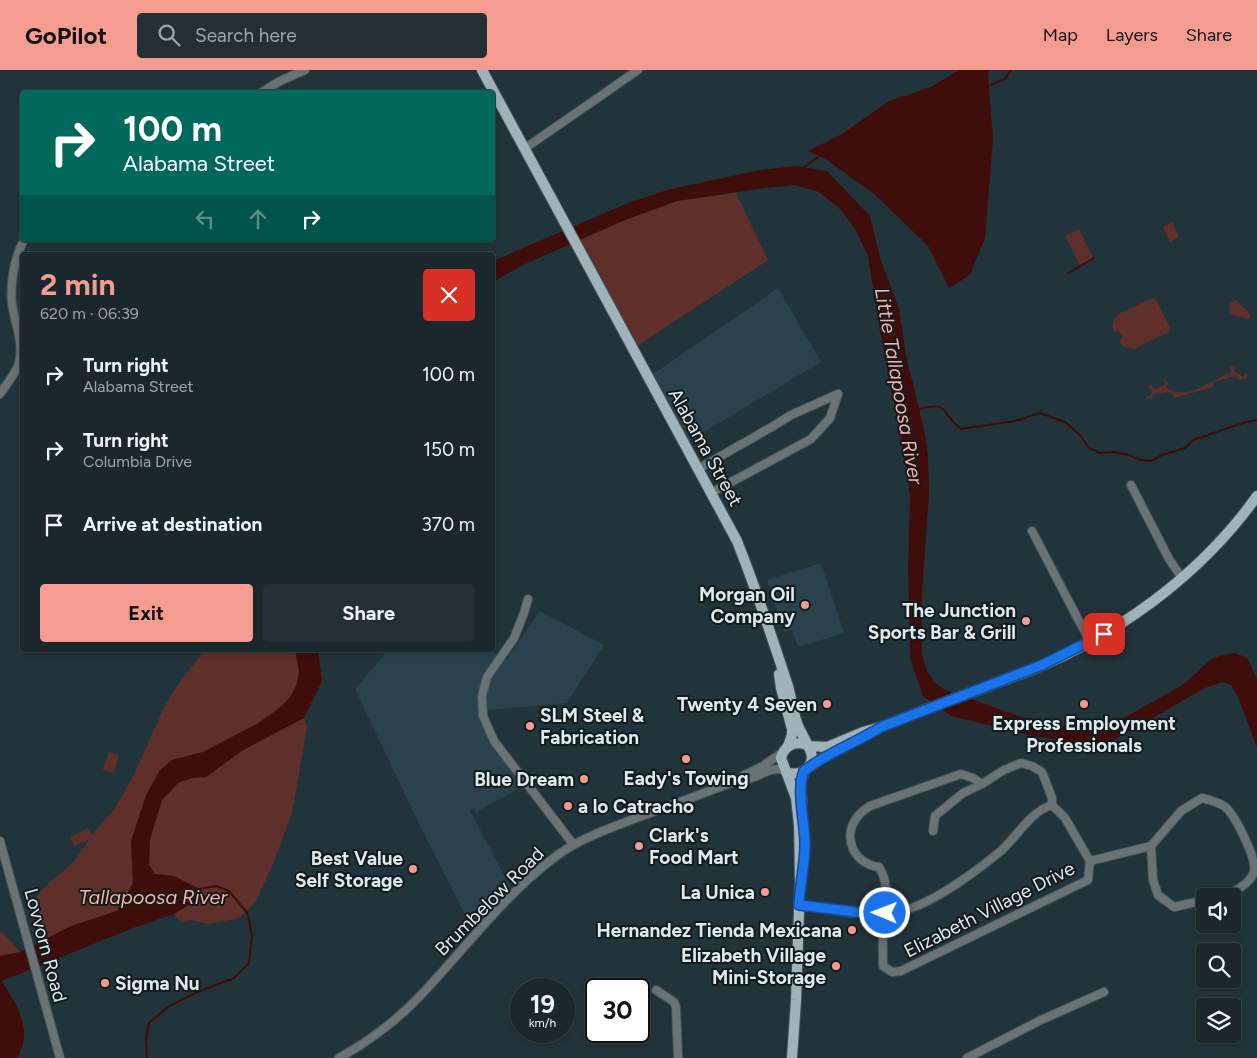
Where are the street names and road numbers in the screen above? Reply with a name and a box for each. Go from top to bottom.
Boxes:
street label: Alabama Street [664,384,747,510]
street label: Brumbelow Road [430,842,549,961]
street label: Elizabeth Village Drive [900,856,1078,963]
street label: Lovvorn Road [19,886,72,1004]

